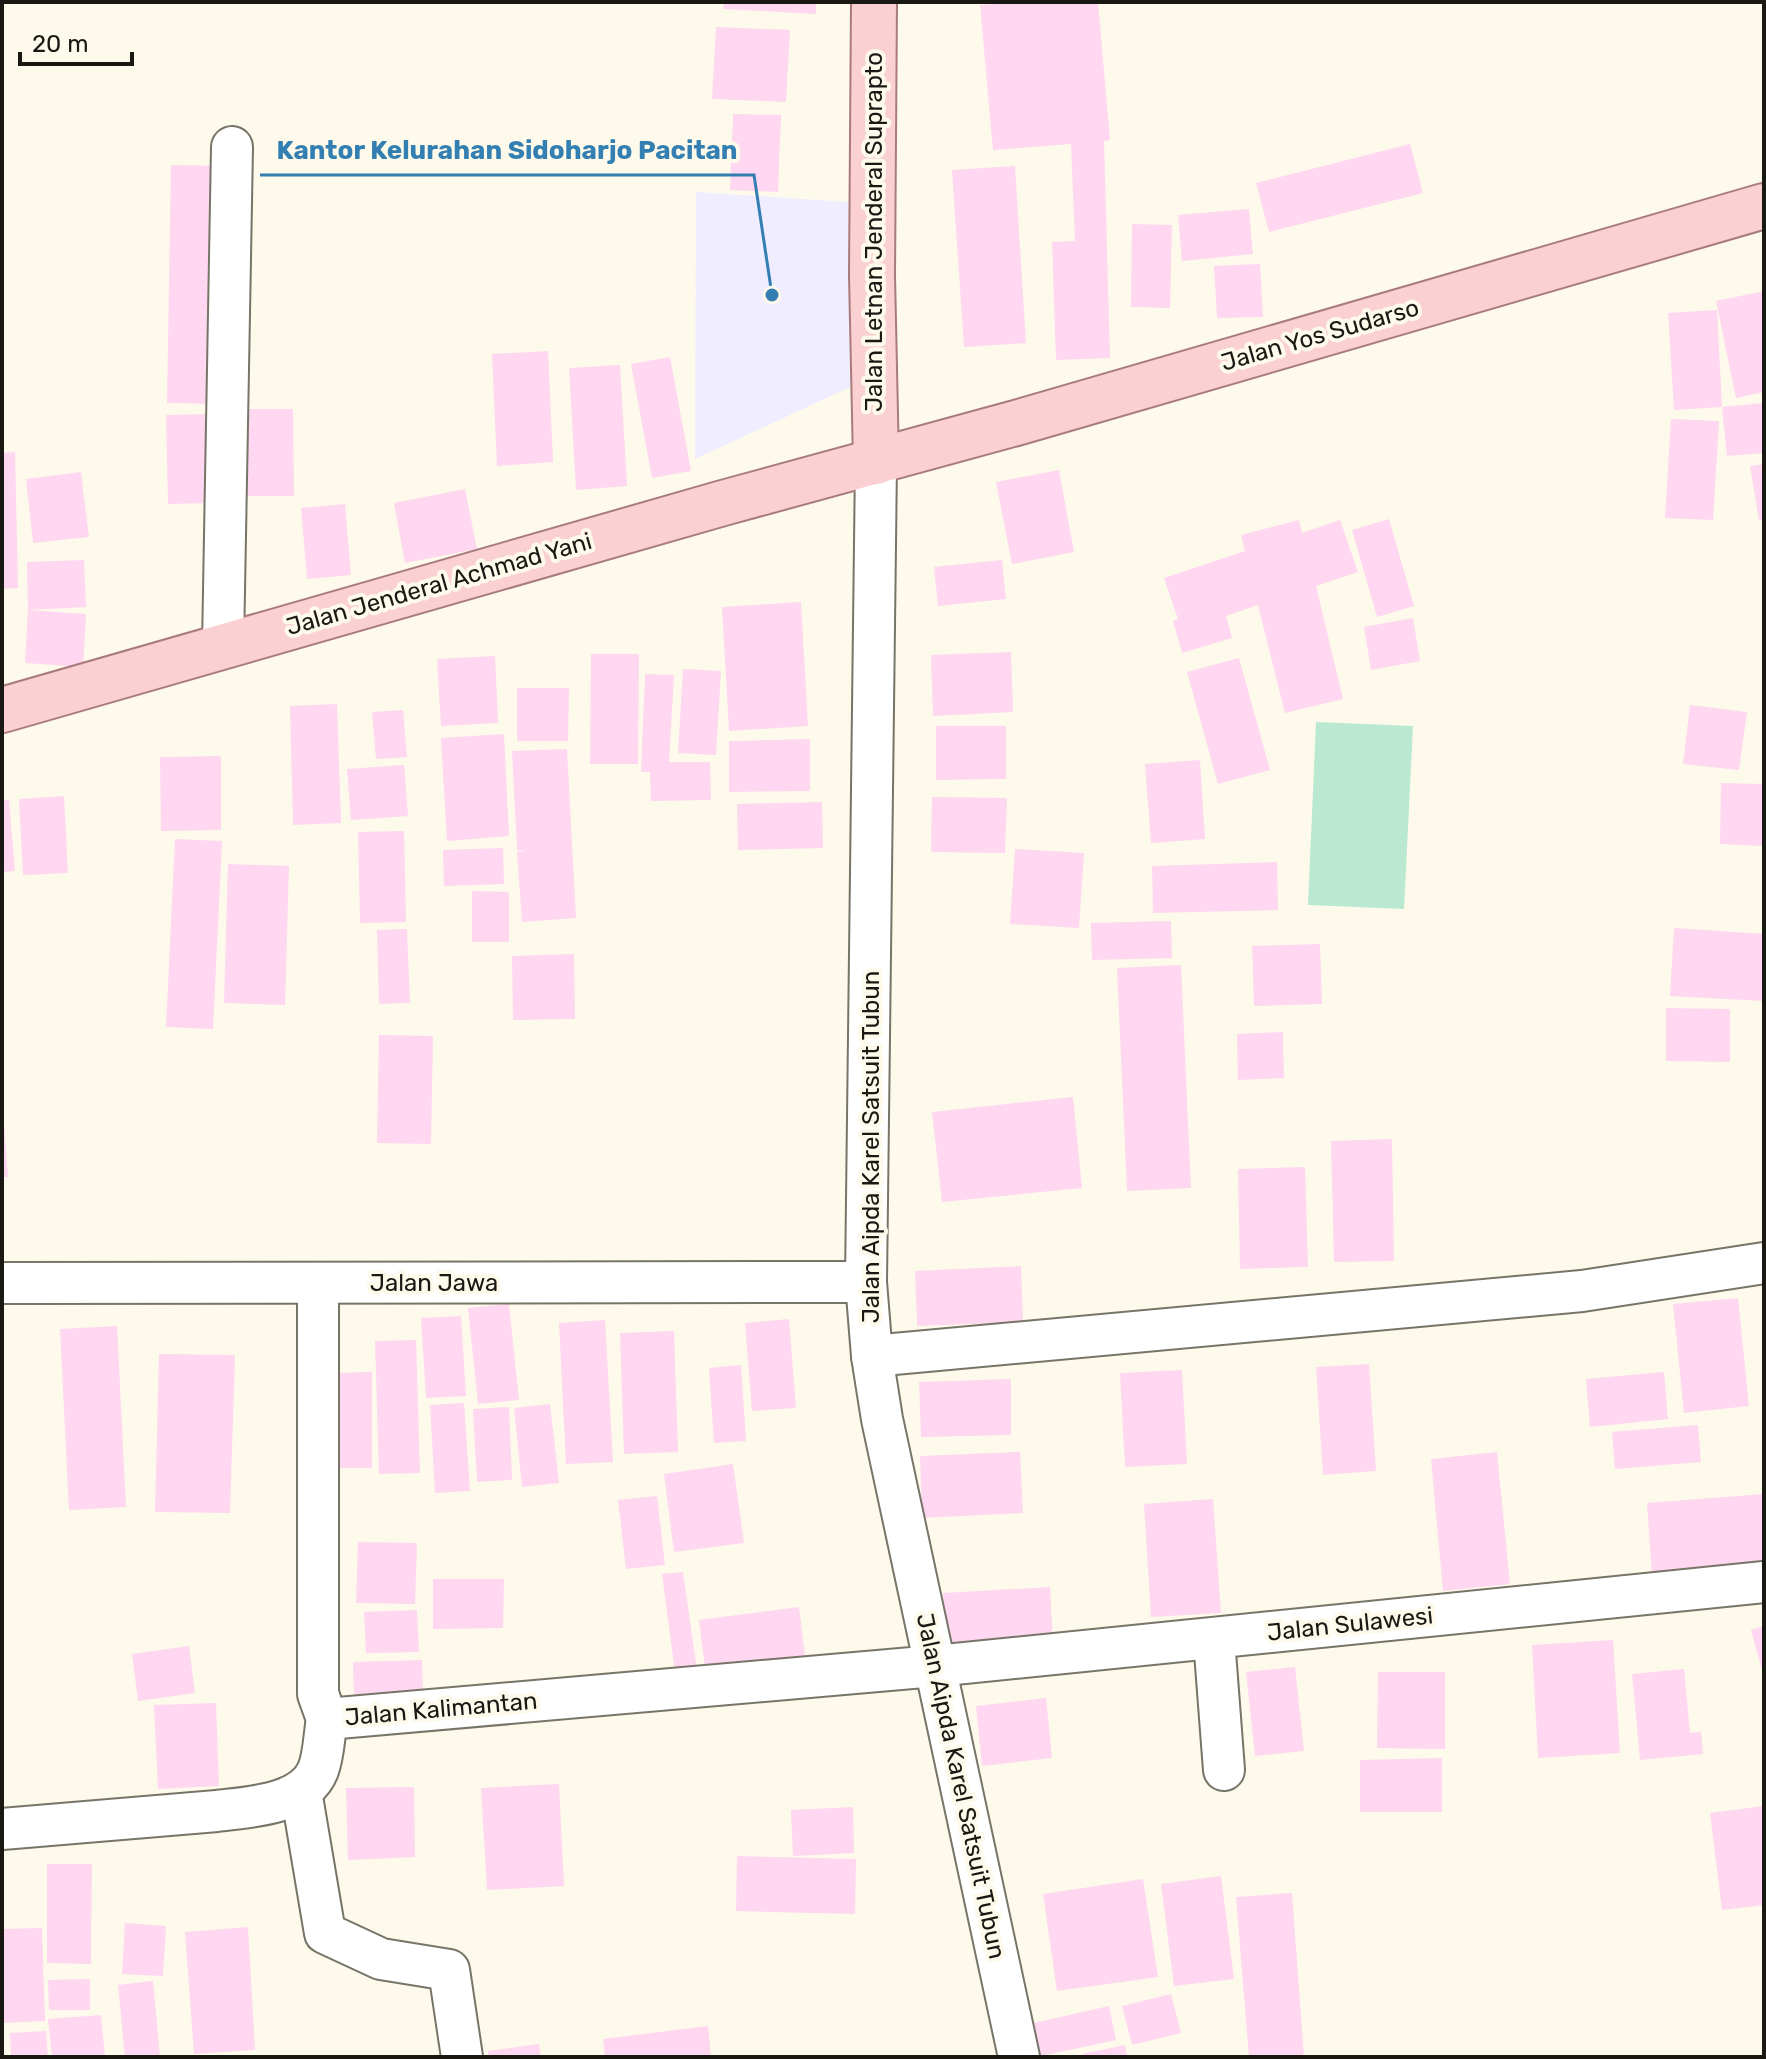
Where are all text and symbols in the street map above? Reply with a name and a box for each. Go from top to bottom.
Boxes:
scale bar [20,16,132,66]
text: 20 m [32,30,89,58]
street label: Jalan Letnan Jenderal Suprapto [860,52,888,412]
callout: Kantor Kelurahan Sidoharjo Pacitan [260,125,754,175]
text: Kantor Kelurahan Sidoharjo Pacitan [276,135,738,166]
street label: Jalan Yos Sudarso [1218,293,1422,377]
street label: Jalan Jenderal Achmad Yani [283,527,595,641]
street label: Jalan Aipda Karel Satsuit Tubun [857,971,885,1323]
street label: Jalan Jawa [370,1269,498,1297]
street label: Jalan Sulawesi [1266,1601,1434,1647]
street label: Jalan Aipda Karel Satsuit Tubun [911,1611,1011,1961]
street label: Jalan Kalimantan [344,1687,538,1731]

